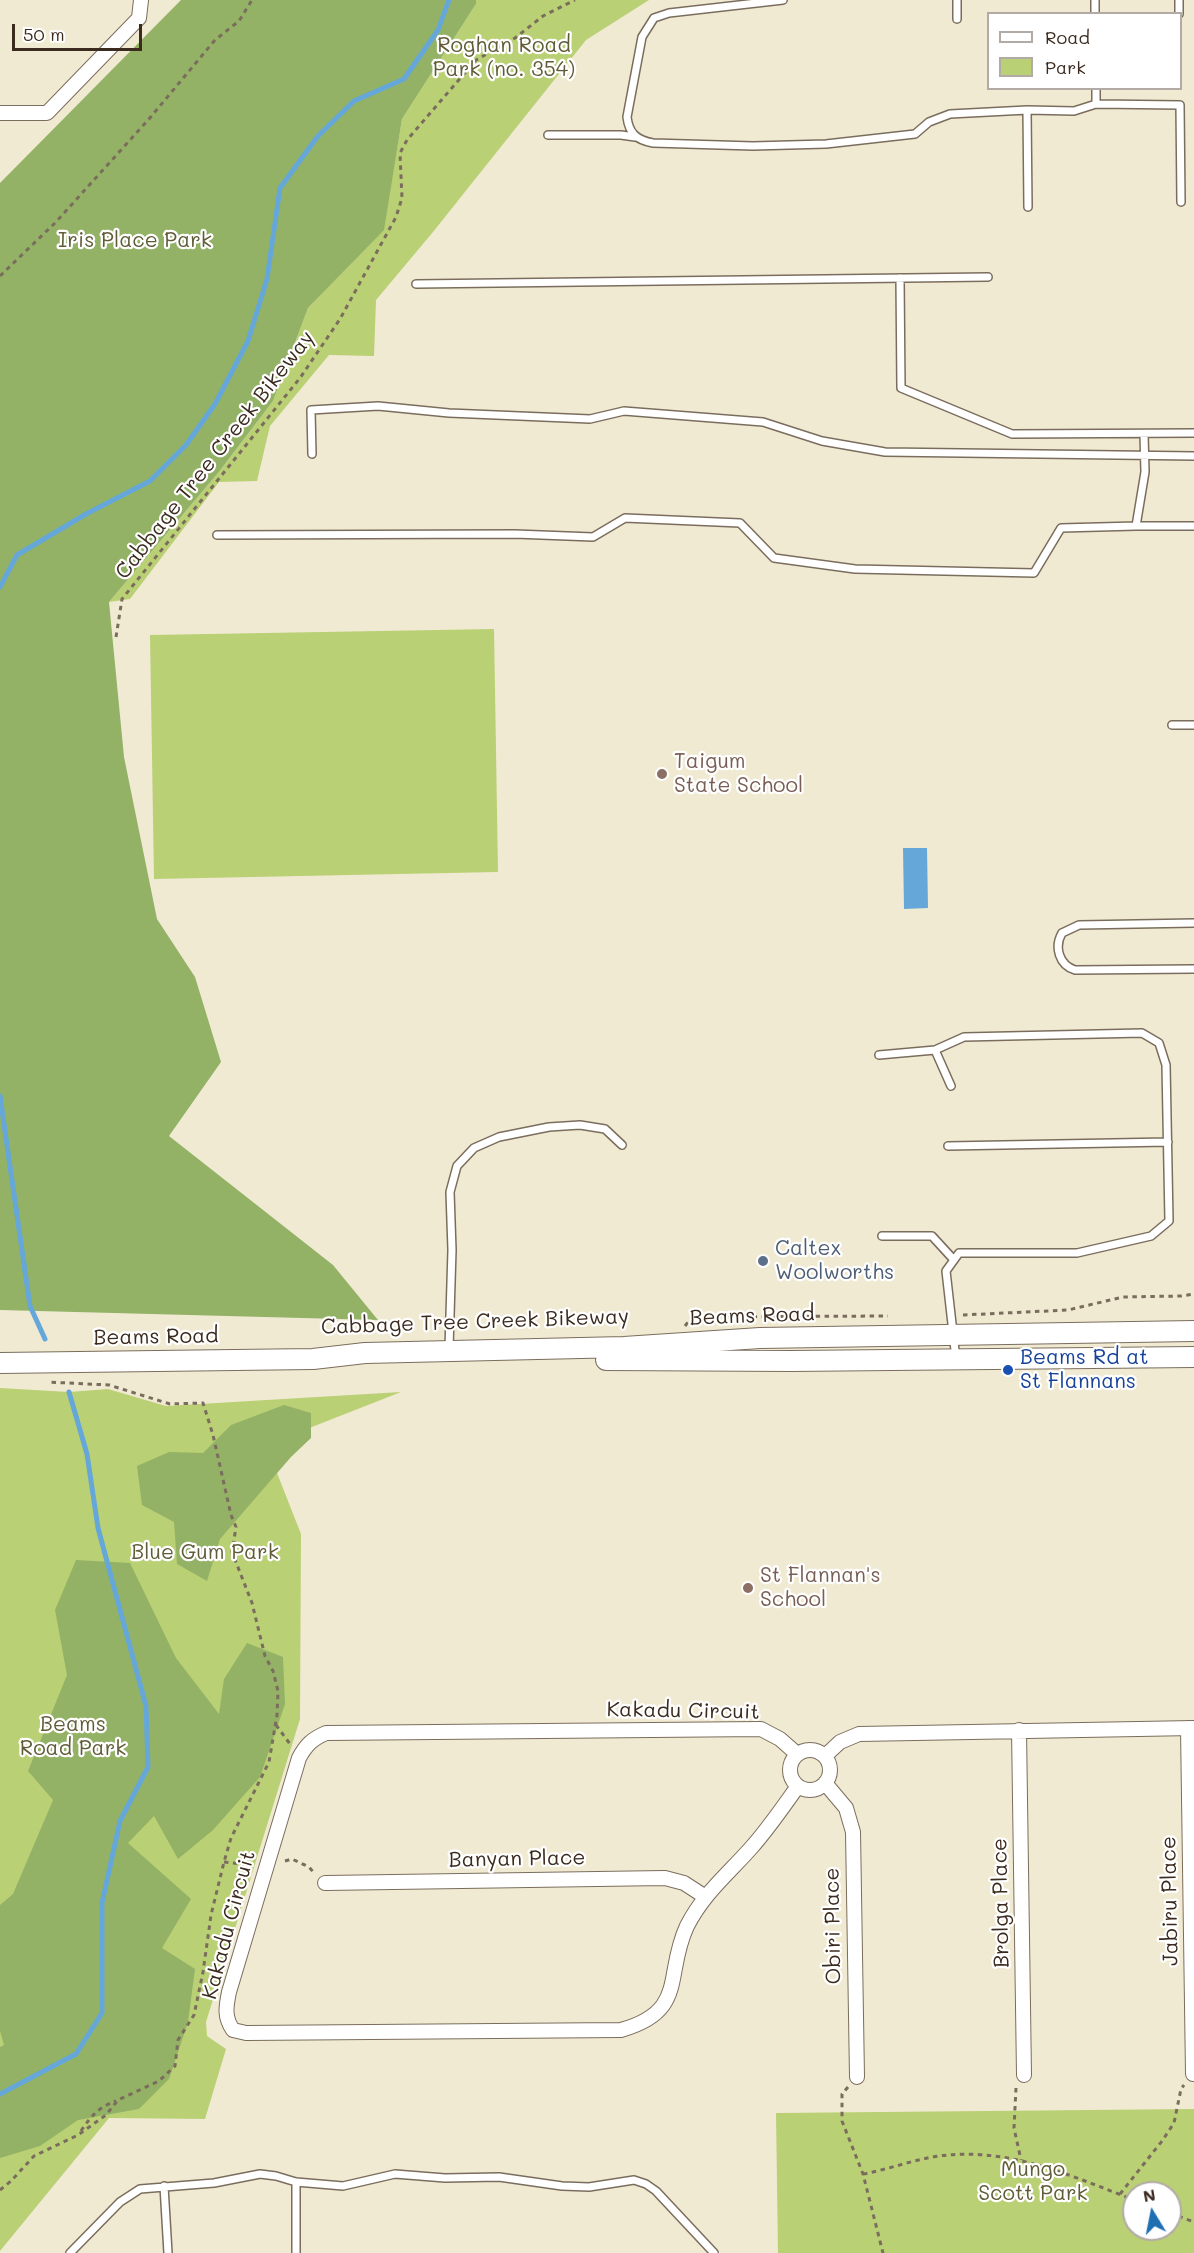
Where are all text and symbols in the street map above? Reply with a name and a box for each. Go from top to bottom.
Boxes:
scale bar [15,12,146,50]
legend [987,12,1182,90]
text: 50 m [23,22,65,46]
text: Road [1045,25,1090,49]
park label: Roghan Road Park (no. 354) [433,33,575,83]
text: Park [1045,55,1086,79]
park label: Iris Place Park [58,228,212,254]
street label: Cabbage Tree Creek Bikeway [110,326,320,584]
place label: Taigum State School [674,749,803,799]
marker: Taigum State School [655,767,669,781]
place label: Caltex Woolworths [775,1236,894,1286]
marker: Caltex Woolworths [756,1254,770,1268]
street label: Beams Road [689,1301,815,1331]
street label: Cabbage Tree Creek Bikeway [321,1304,629,1340]
street label: Beams Road [93,1323,219,1351]
place label: Beams Rd at St Flannans [1020,1345,1149,1395]
marker: Beams Rd at St Flannans [1001,1363,1015,1377]
park label: Blue Gum Park [131,1540,279,1566]
place label: St Flannan's School [760,1563,881,1613]
marker: St Flannan's School [741,1581,755,1595]
street label: Kakadu Circuit [606,1697,760,1725]
park label: Beams Road Park [20,1712,126,1762]
street label: Jabiru Place [1156,1836,1184,1966]
street label: Brolga Place [987,1838,1015,1968]
street label: Banyan Place [448,1845,586,1873]
street label: Kakadu Circuit [197,1848,261,2002]
street label: Obiri Place [819,1867,847,1985]
park label: Mungo Scott Park [978,2157,1088,2207]
north arrow [1122,2181,1182,2241]
text: N [1141,2183,1157,2206]

